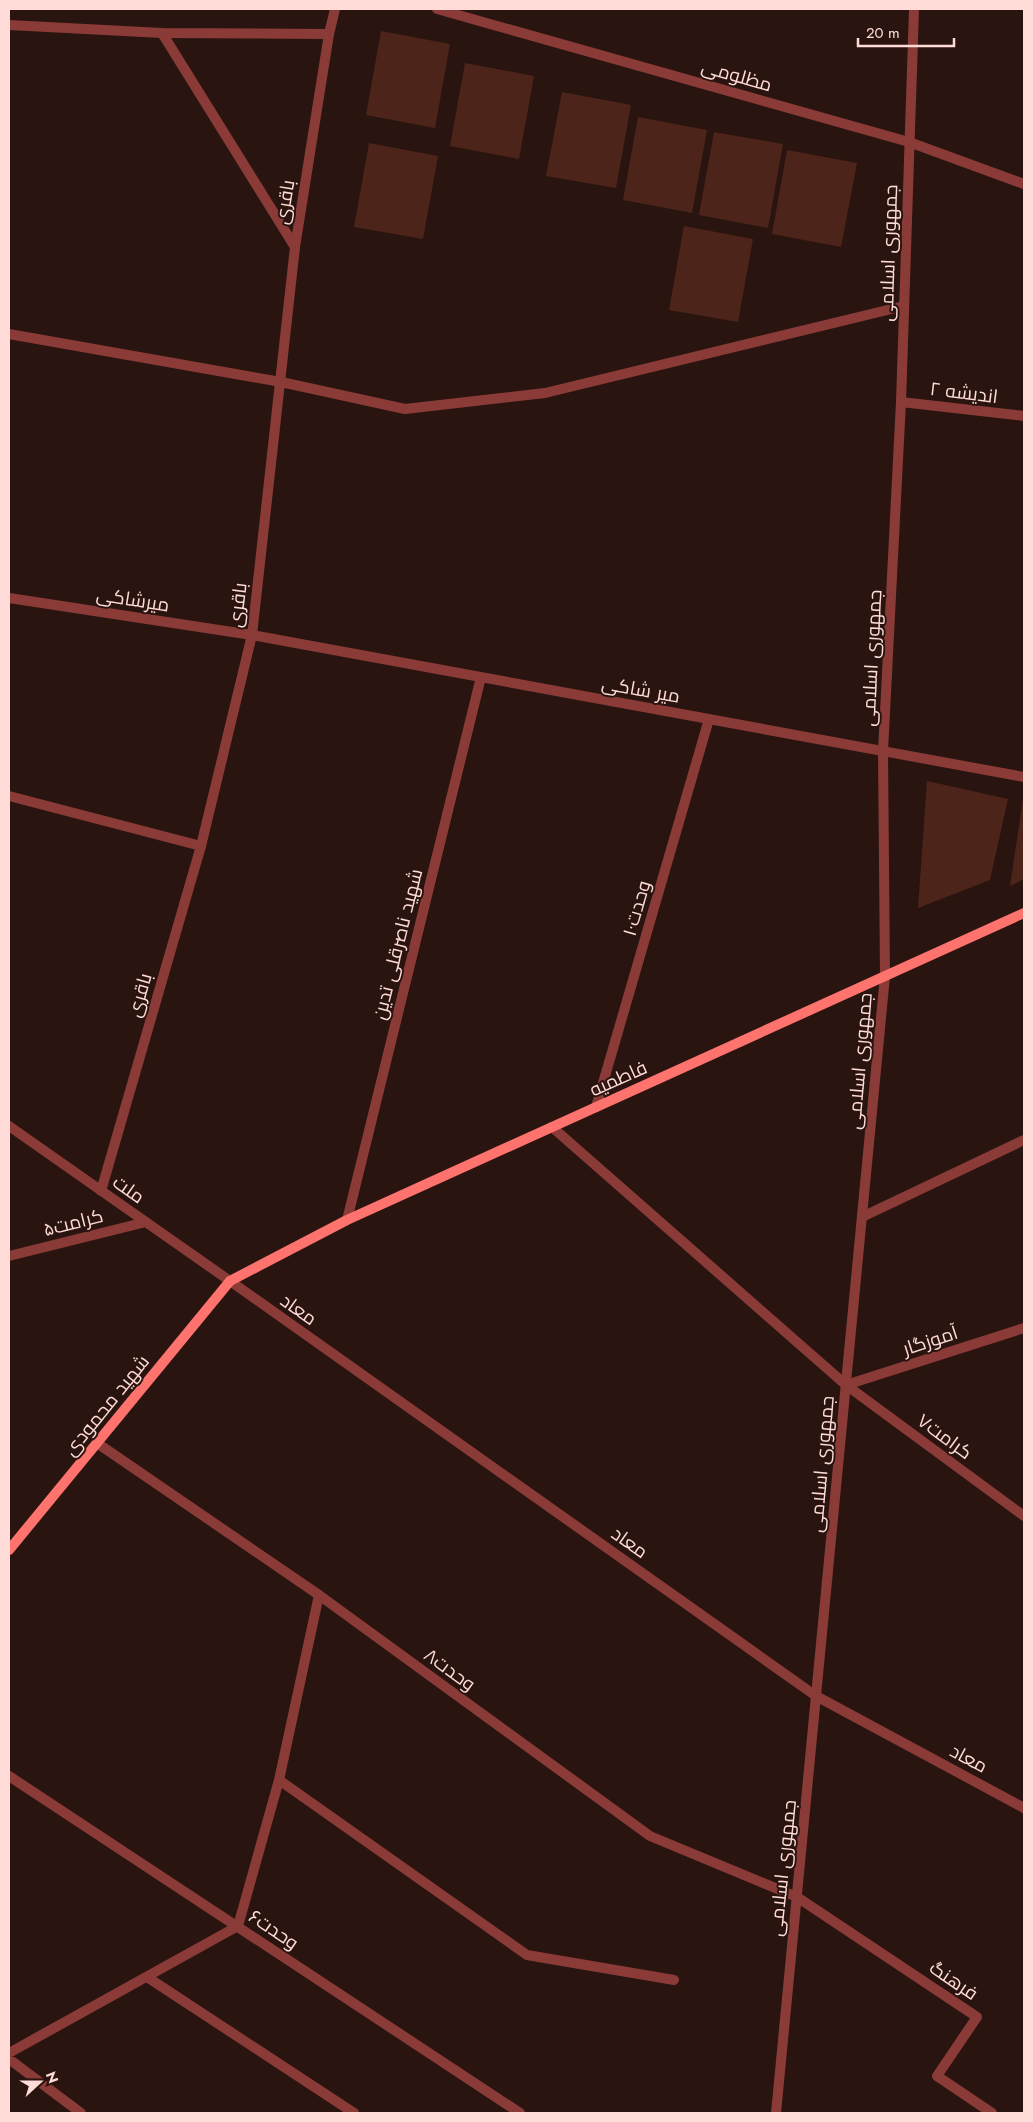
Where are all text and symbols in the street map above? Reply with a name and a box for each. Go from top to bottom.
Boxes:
scale bar [858,15,954,47]
text: 20 m [866,22,900,44]
street label: مظلومی [698,53,775,98]
street label: باقری [268,178,301,226]
street label: جمهوری اسلامی [873,184,904,322]
street label: اندیشه ۲ [928,375,1000,410]
street label: میرشاکی [95,580,171,619]
street label: باقری [221,581,254,629]
street label: جمهوری اسلامی [854,589,889,727]
street label: میر شاکی [600,669,682,710]
street label: شهید ناصرقلی تدین [366,866,429,1022]
street label: وحدت۱۰ [616,877,657,939]
street label: باقری [120,970,159,1020]
street label: جمهوری اسلامی [840,992,879,1131]
street label: فاطمیه [585,1054,651,1103]
street label: ملت [107,1169,150,1210]
street label: کرامت۵ [40,1202,106,1243]
street label: معاد [275,1287,322,1332]
street label: آموزگار [898,1319,961,1362]
street label: شهید محمودی [57,1349,156,1462]
street label: جمهوری اسلامی [802,1395,841,1534]
street label: کرامت۷ [912,1407,978,1466]
street label: معاد [606,1520,653,1565]
street label: وحدت۸ [418,1641,481,1697]
street label: معاد [945,1737,992,1780]
street label: جمهوری اسلامی [762,1798,803,1938]
street label: وحدت۶ [243,1903,304,1956]
street label: فرهنگ [924,1954,983,2007]
north arrow [15,2057,65,2107]
text: N [41,2069,63,2086]

